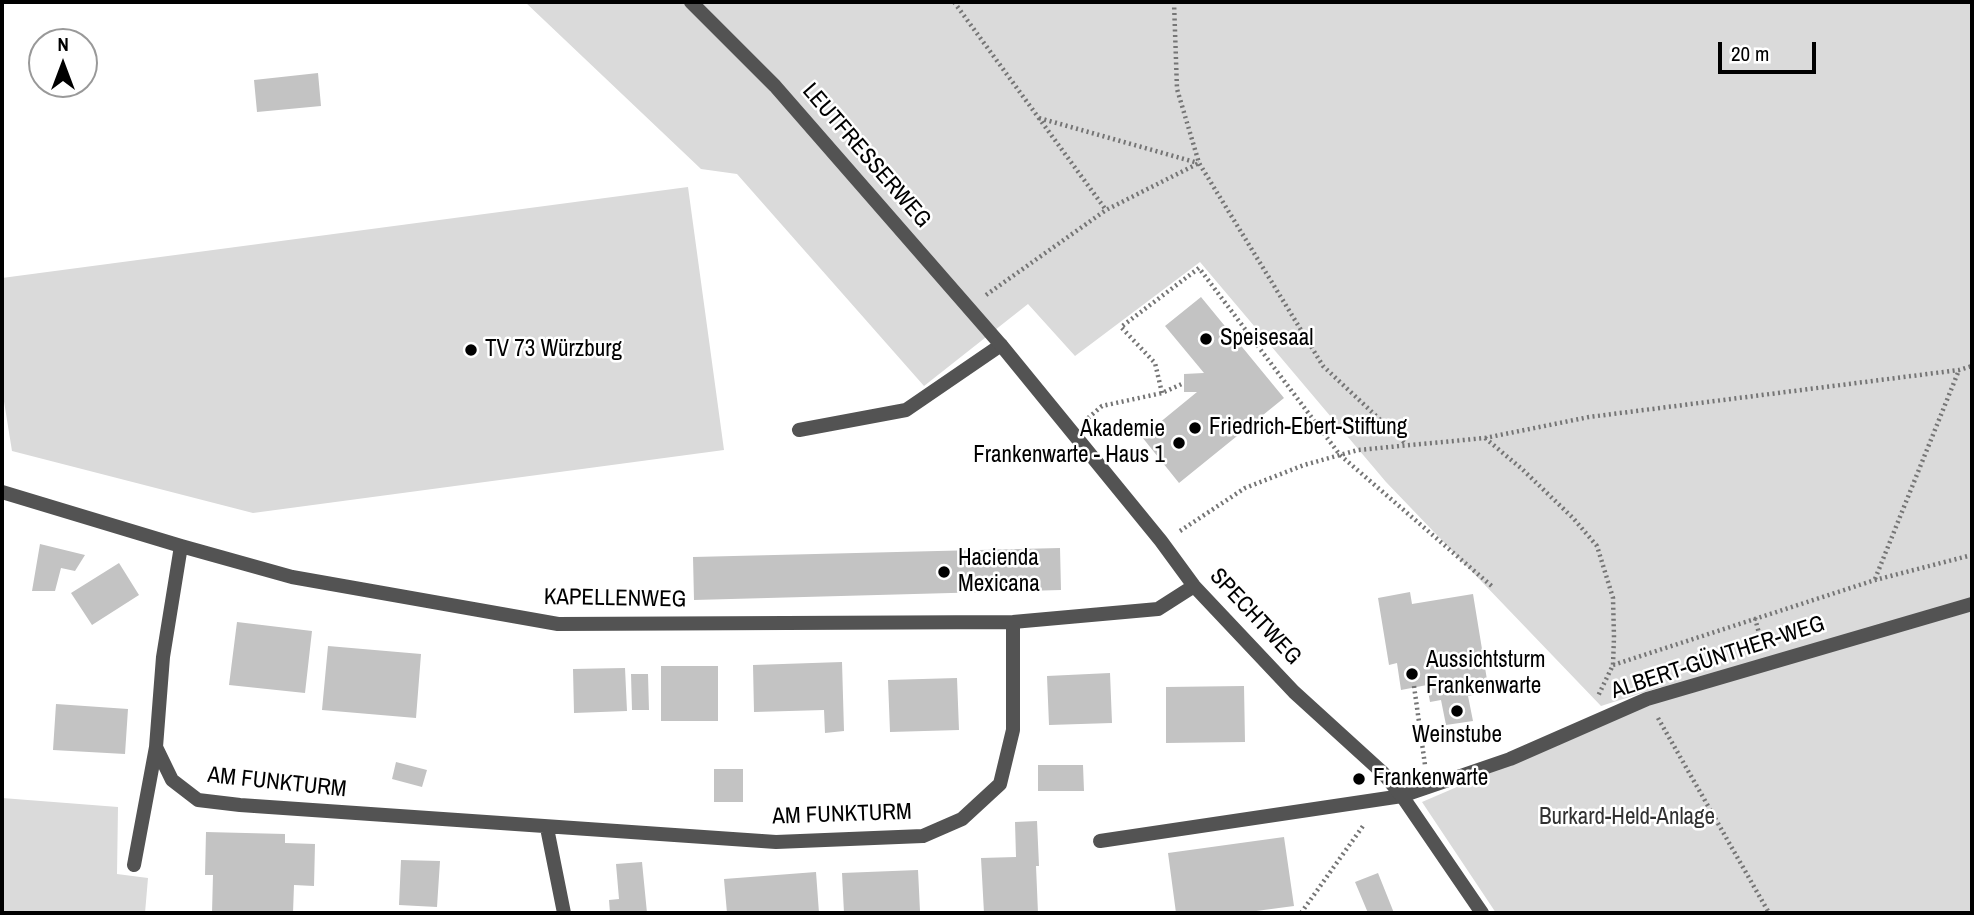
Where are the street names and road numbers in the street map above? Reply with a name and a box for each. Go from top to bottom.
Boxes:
street label: LEUTFRESSERWEG [796,78,936,234]
street label: SPECHTWEG [1203,563,1307,671]
street label: KAPELLENWEG [543,584,687,614]
street label: ALBERT-GÜNTHER-WEG [1608,610,1828,706]
street label: AM FUNKTURM [206,762,348,804]
street label: AM FUNKTURM [772,799,912,831]

